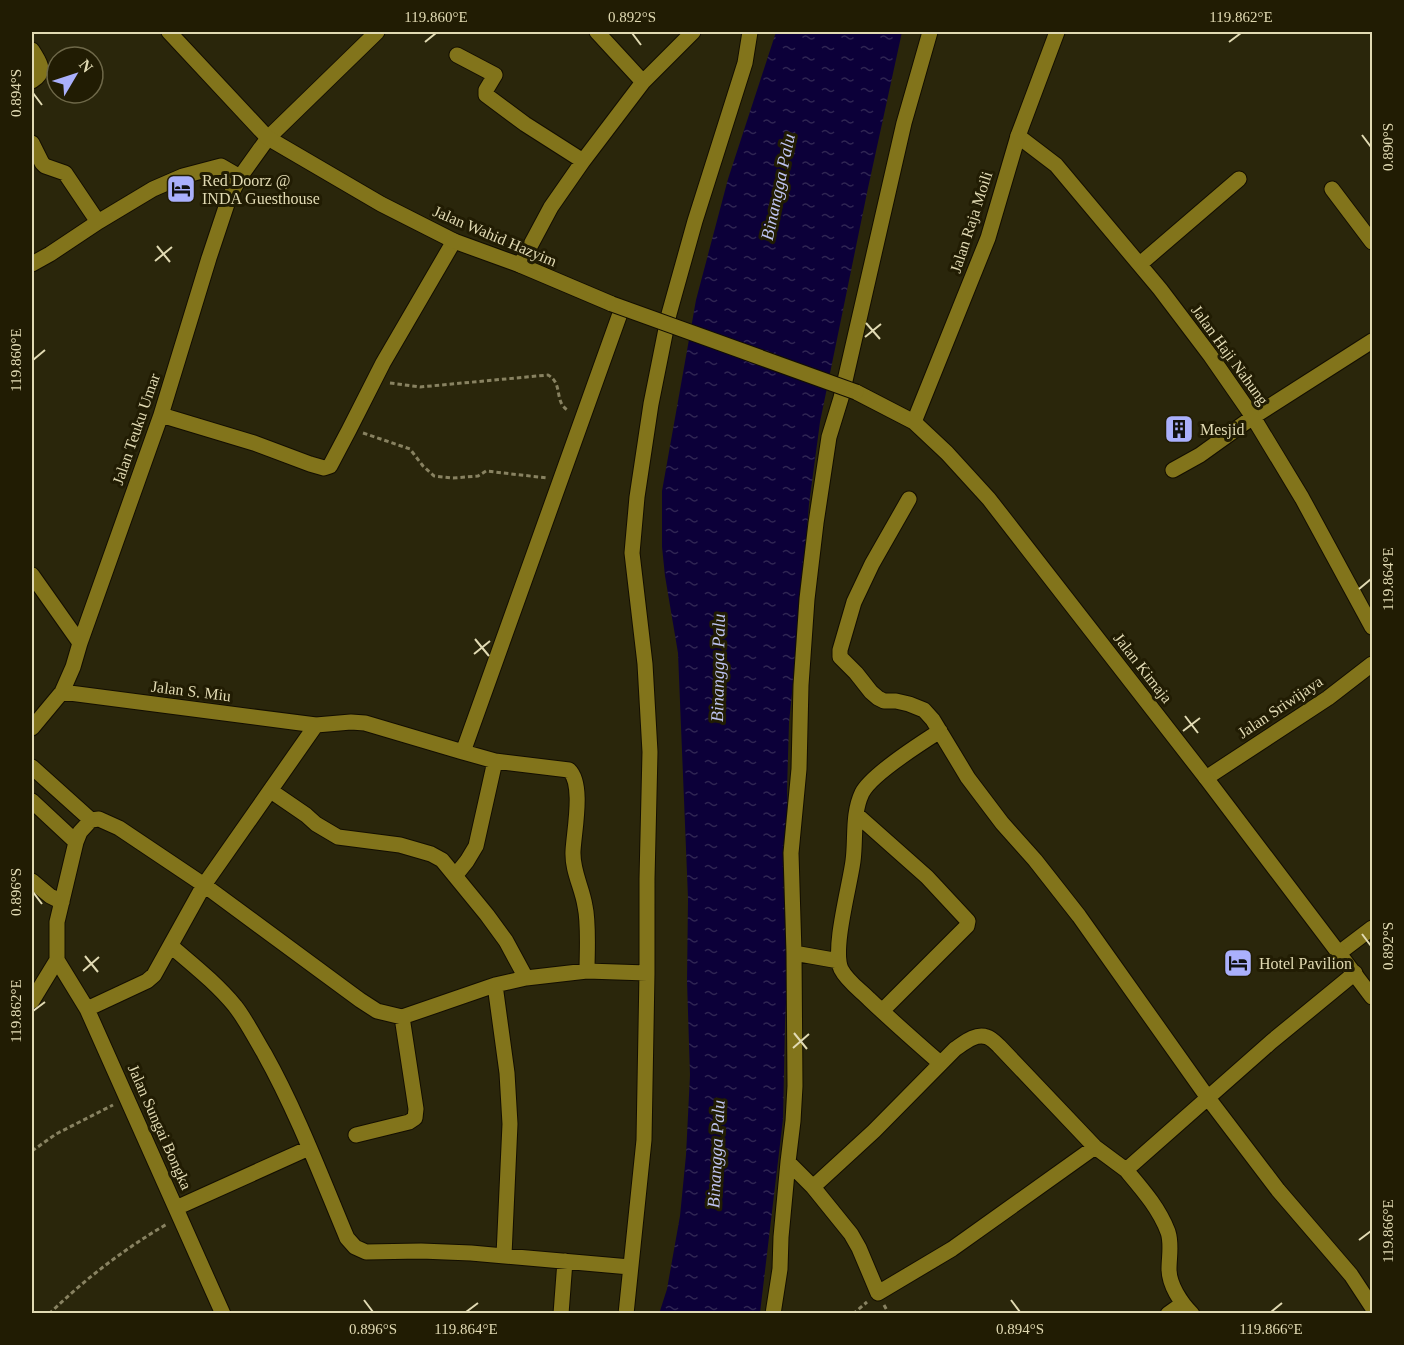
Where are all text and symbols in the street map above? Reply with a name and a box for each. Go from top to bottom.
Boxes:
text: 119.860°E [404,9,468,25]
text: 0.892°S [608,9,656,25]
text: 119.862°E [1209,9,1273,25]
north arrow [45,45,105,105]
text: N [76,56,97,76]
text: 0.894°S [8,69,24,117]
text: 0.890°S [1380,123,1396,171]
water label: Binangga Palu [757,132,799,242]
street label: Jalan Raja Moili [947,169,997,275]
place label: Red Doorz @ INDA Guesthouse [202,172,320,207]
hotel icon: Red Doorz @ INDA Guesthouse [165,173,197,205]
street label: Jalan Wahid Hazyim [430,202,560,271]
street label: Jalan Haji Nahung [1187,302,1272,409]
text: 119.860°E [8,328,24,392]
street label: Jalan Teuku Umar [109,370,163,487]
building icon: Mesjid [1163,413,1195,445]
place label: Mesjid [1200,421,1244,439]
text: 119.864°E [1380,547,1396,611]
water label: Binangga Palu [707,614,729,722]
street label: Jalan Kimaja [1110,630,1176,707]
street label: Jalan Sriwijaya [1235,672,1326,742]
street label: Jalan S. Miu [150,678,232,704]
text: 0.896°S [8,868,24,916]
text: 0.892°S [1380,922,1396,970]
hotel icon: Hotel Pavilion [1222,947,1254,979]
place label: Hotel Pavilion [1259,955,1352,972]
text: 119.862°E [8,979,24,1043]
street label: Jalan Sungai Bongka [124,1062,195,1193]
water label: Binangga Palu [703,1099,729,1209]
text: 119.866°E [1380,1199,1396,1263]
text: 0.896°S [349,1321,397,1337]
text: 119.864°E [434,1321,498,1337]
text: 0.894°S [996,1321,1044,1337]
text: 119.866°E [1239,1321,1303,1337]

